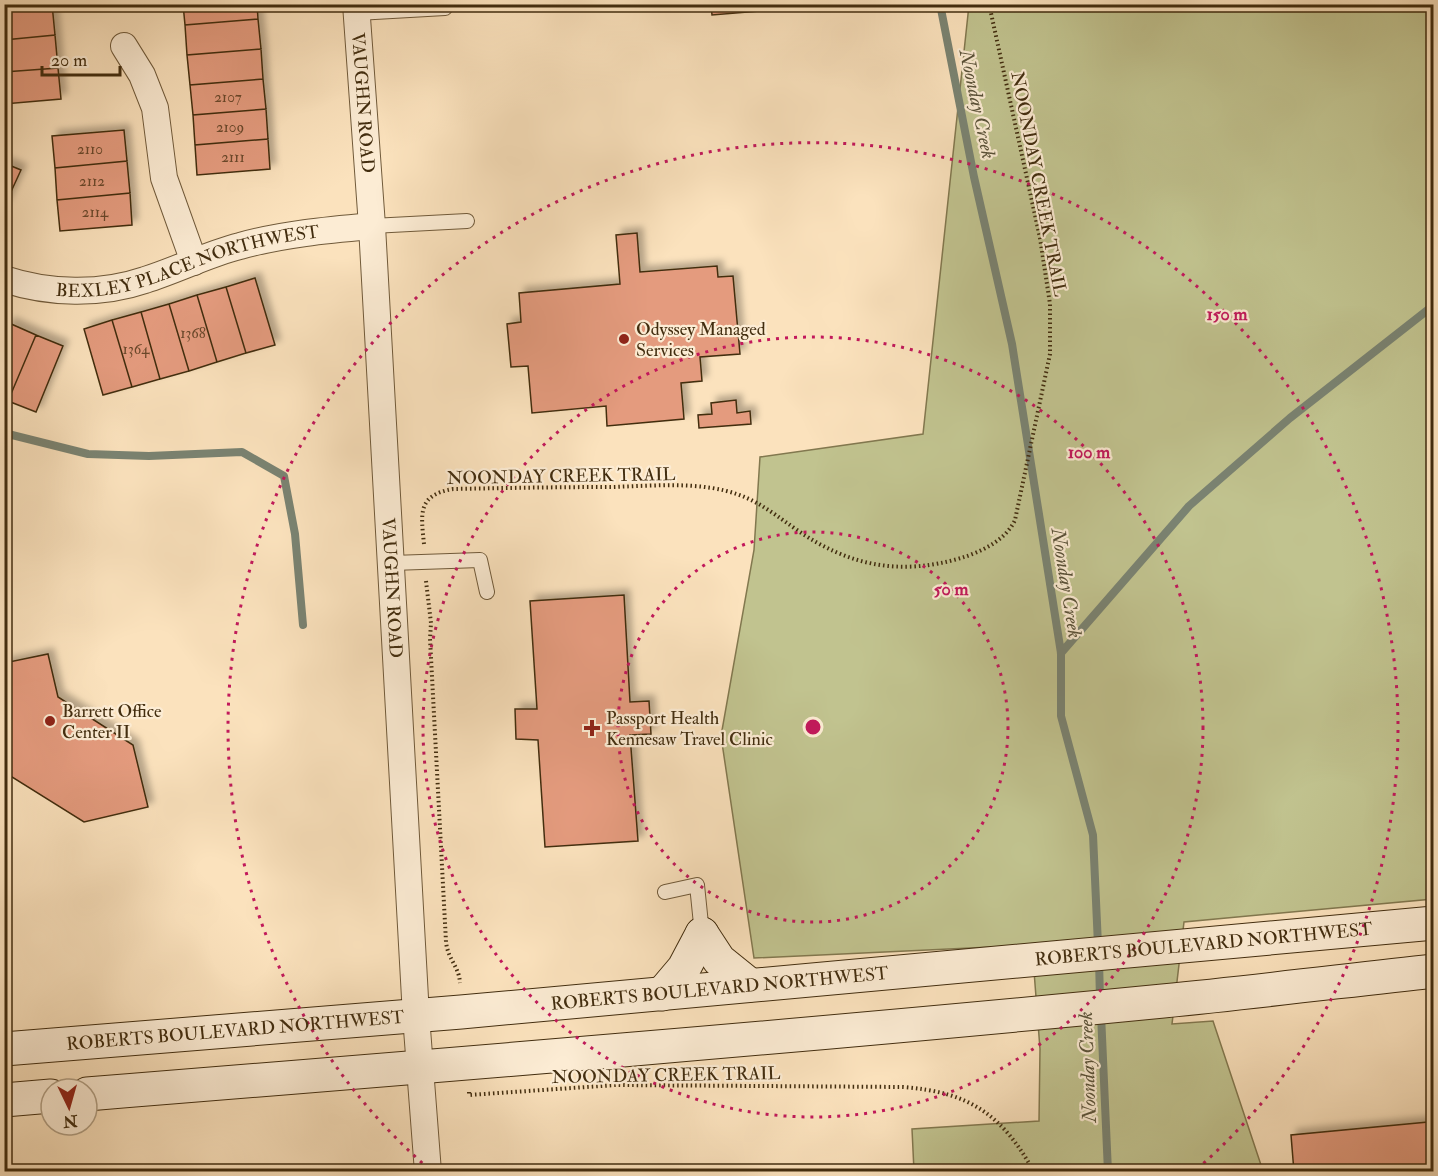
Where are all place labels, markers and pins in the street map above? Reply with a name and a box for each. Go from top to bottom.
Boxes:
place label: Odyssey Managed Services [636,318,766,362]
marker: Odyssey Managed Services [617,332,631,346]
place label: Barrett Office Center II [62,700,162,744]
place label: Passport Health Kennesaw Travel Clinic [606,707,773,751]
marker: Barrett Office Center II [43,714,57,728]
centre of rings [803,717,823,737]
marker: Passport Health Kennesaw Travel Clinic [583,719,601,737]

